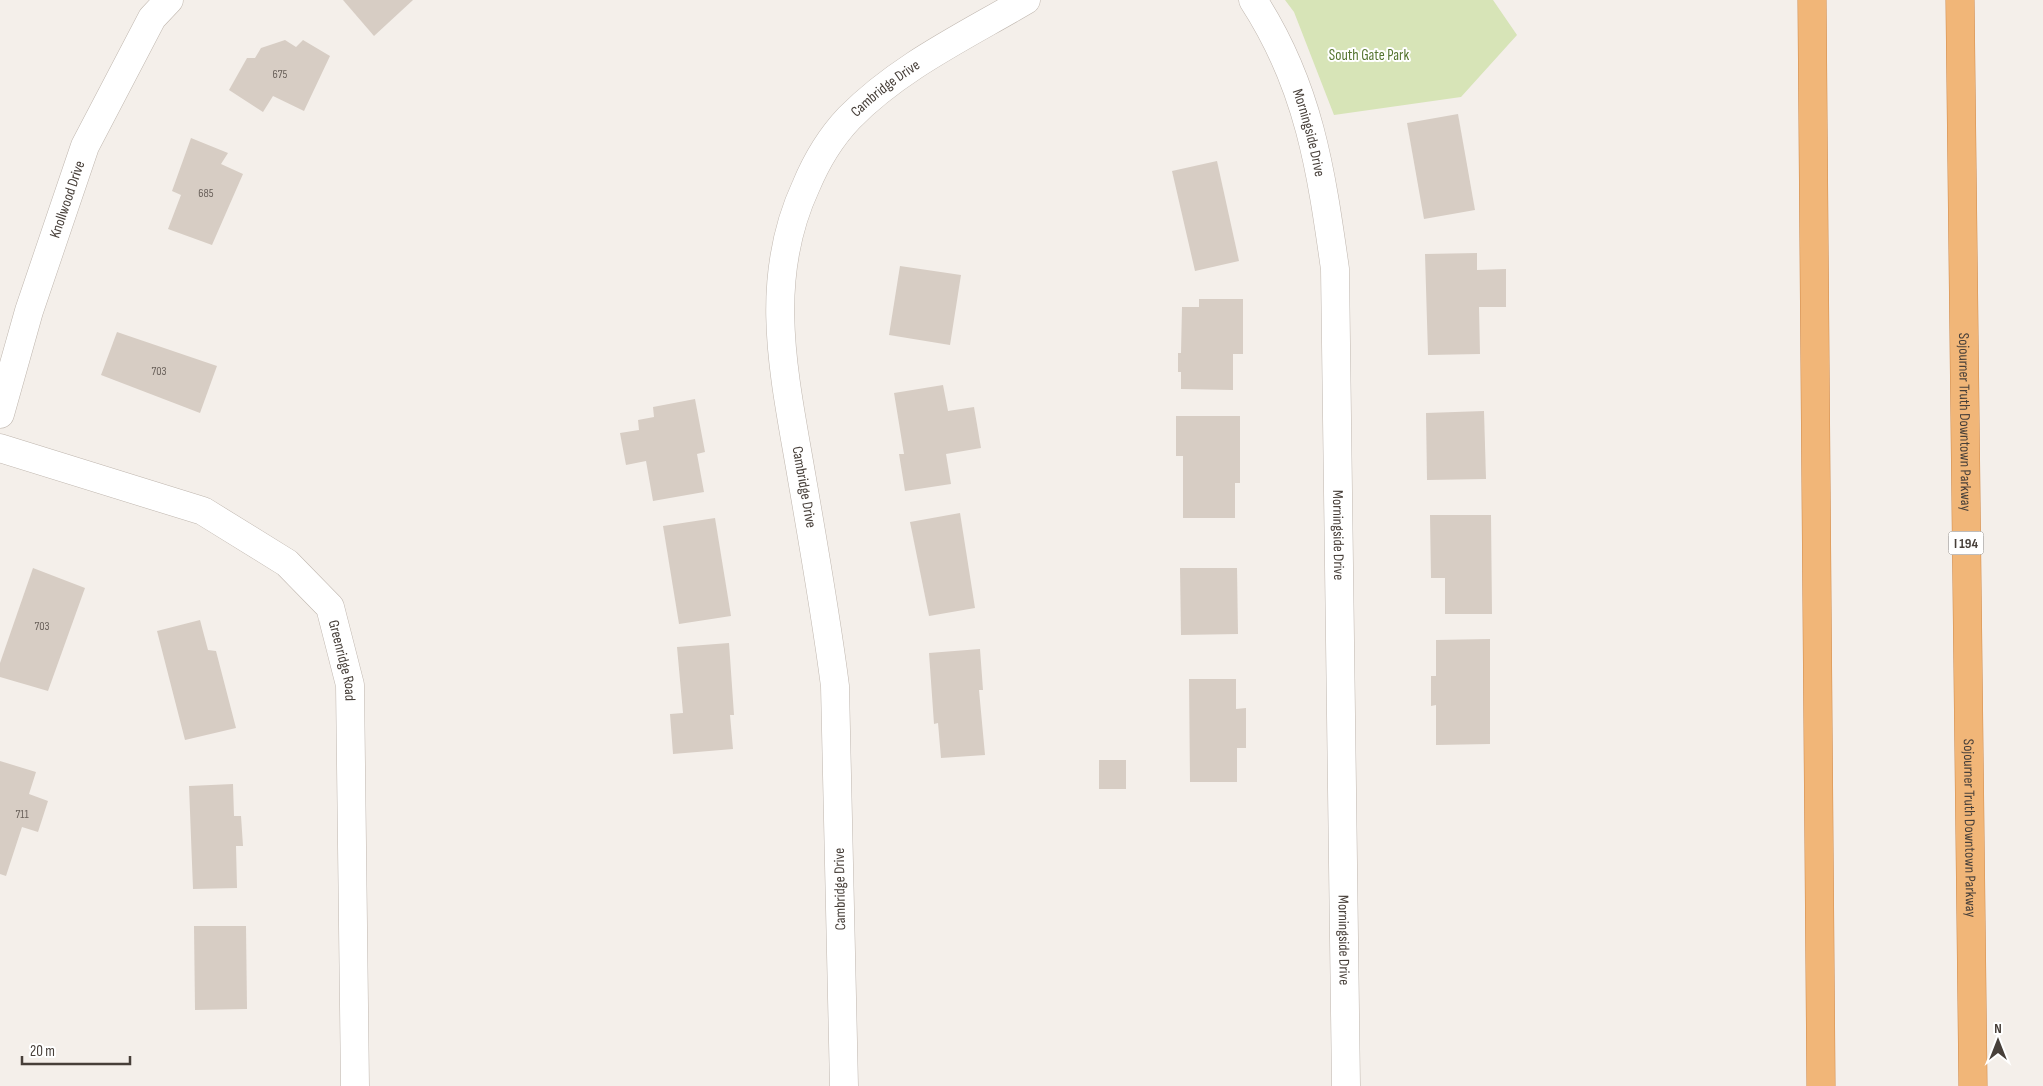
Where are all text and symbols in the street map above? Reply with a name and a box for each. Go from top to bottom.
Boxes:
park label: South Gate Park [1329,46,1409,65]
street label: Cambridge Drive [847,55,923,121]
house number: 675 [273,67,288,82]
street label: Morningside Drive [1288,86,1330,178]
street label: Knollwood Drive [45,158,89,241]
house number: 685 [198,186,214,201]
street label: Sojourner Truth Downtown Parkway [1954,333,1976,511]
house number: 703 [151,364,167,379]
street label: Cambridge Drive [787,445,821,529]
street label: Morningside Drive [1328,490,1349,580]
road number: I 194 [1948,532,1984,554]
street label: Greenridge Road [324,618,360,701]
house number: 703 [34,619,50,634]
street label: Sojourner Truth Downtown Parkway [1959,739,1980,917]
house number: 711 [15,807,29,822]
street label: Cambridge Drive [830,848,850,930]
street label: Morningside Drive [1334,895,1354,985]
north arrow [1973,1016,2023,1066]
text: N [1994,1020,2002,1037]
scale bar [22,1034,130,1066]
text: 20 m [30,1042,55,1061]

